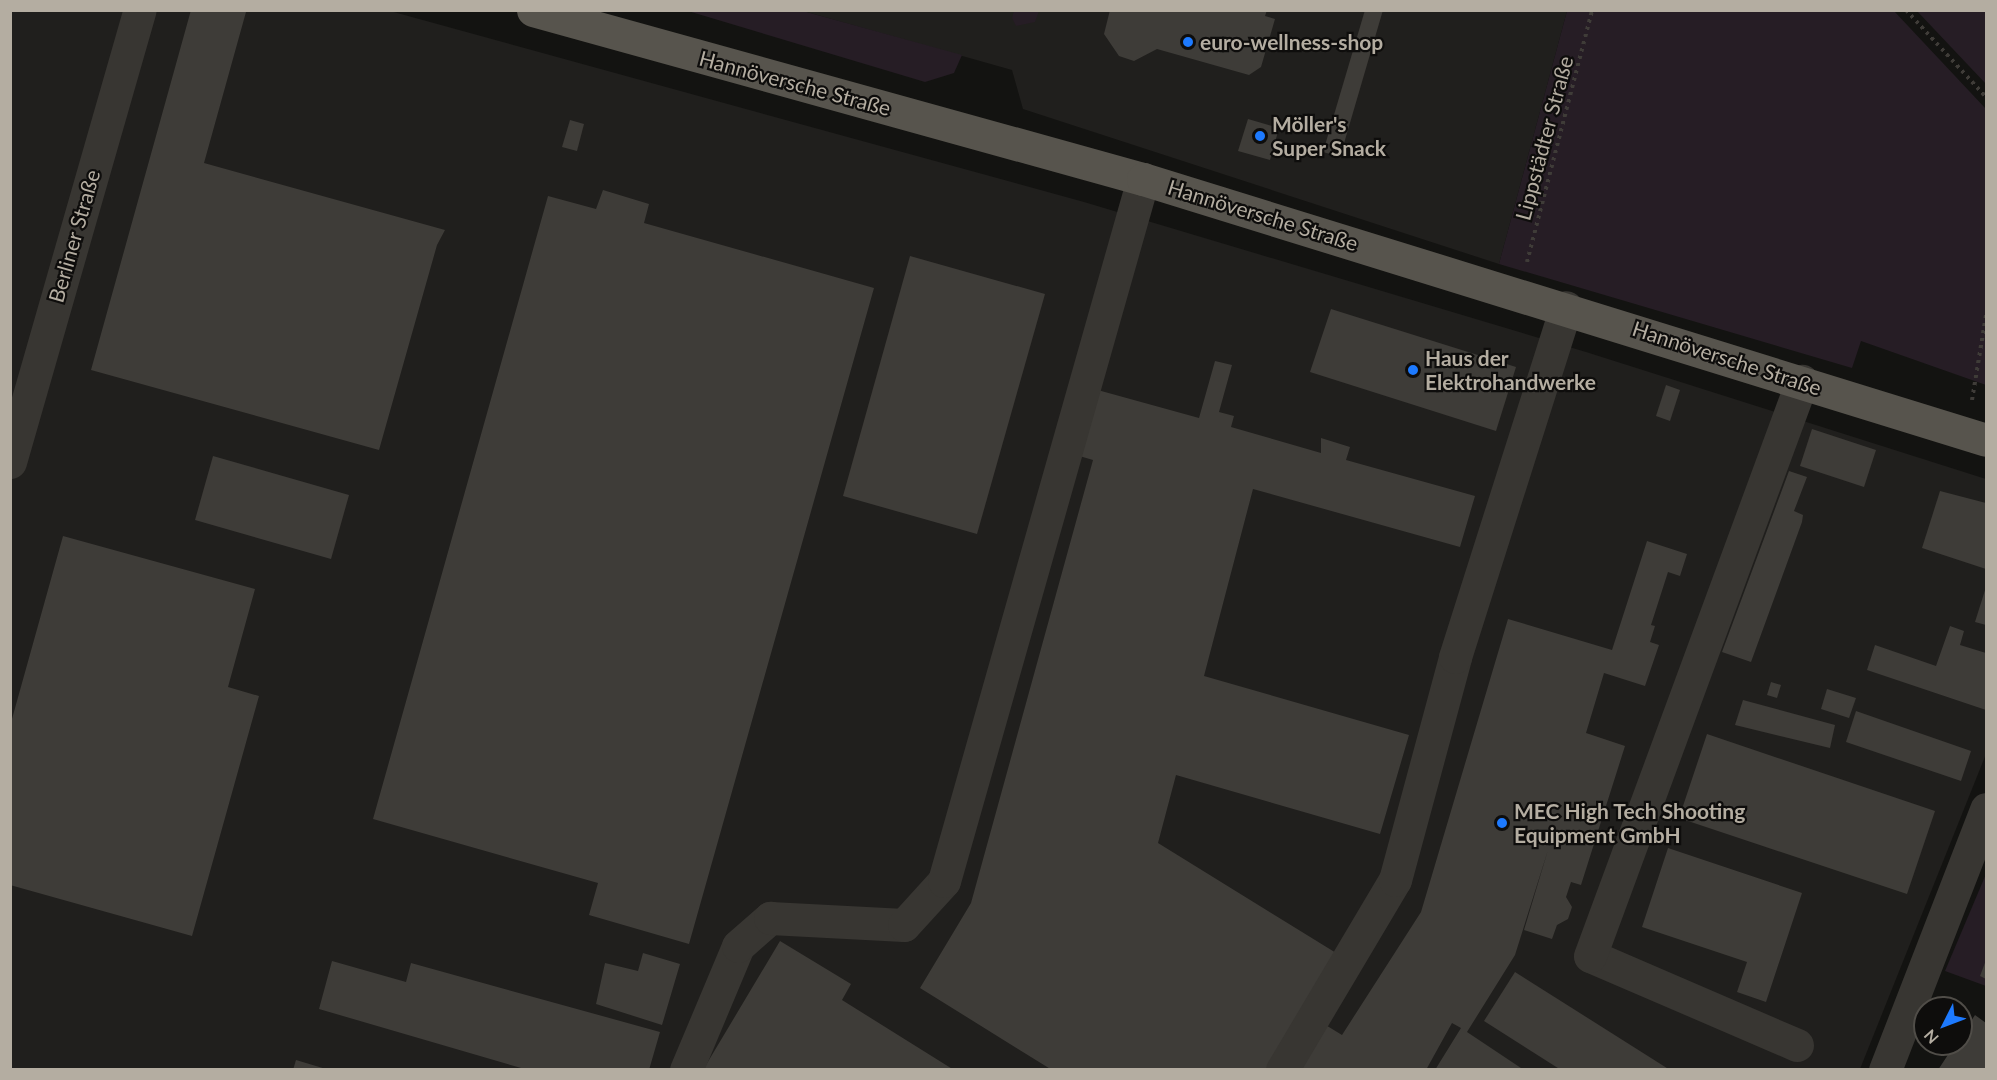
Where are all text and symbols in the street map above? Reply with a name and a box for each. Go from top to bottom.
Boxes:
place label: euro-wellness-shop [1200,29,1383,55]
marker: euro-wellness-shop [1181,35,1195,49]
street label: Hannöversche Straße [696,45,894,121]
street label: Lippstädter Straße [1510,53,1578,223]
place label: Möller's Super Snack [1272,111,1386,161]
marker: Möller's Super Snack [1253,129,1267,143]
street label: Berliner Straße [43,166,105,306]
street label: Hannöversche Straße [1165,174,1361,256]
street label: Hannöversche Straße [1629,316,1825,400]
place label: Haus der Elektrohandwerke [1425,345,1596,395]
marker: Haus der Elektrohandwerke [1406,363,1420,377]
place label: MEC High Tech Shooting Equipment GmbH [1514,798,1746,848]
marker: MEC High Tech Shooting Equipment GmbH [1495,816,1509,830]
north arrow [1913,996,1973,1056]
text: N [1920,1026,1942,1048]

